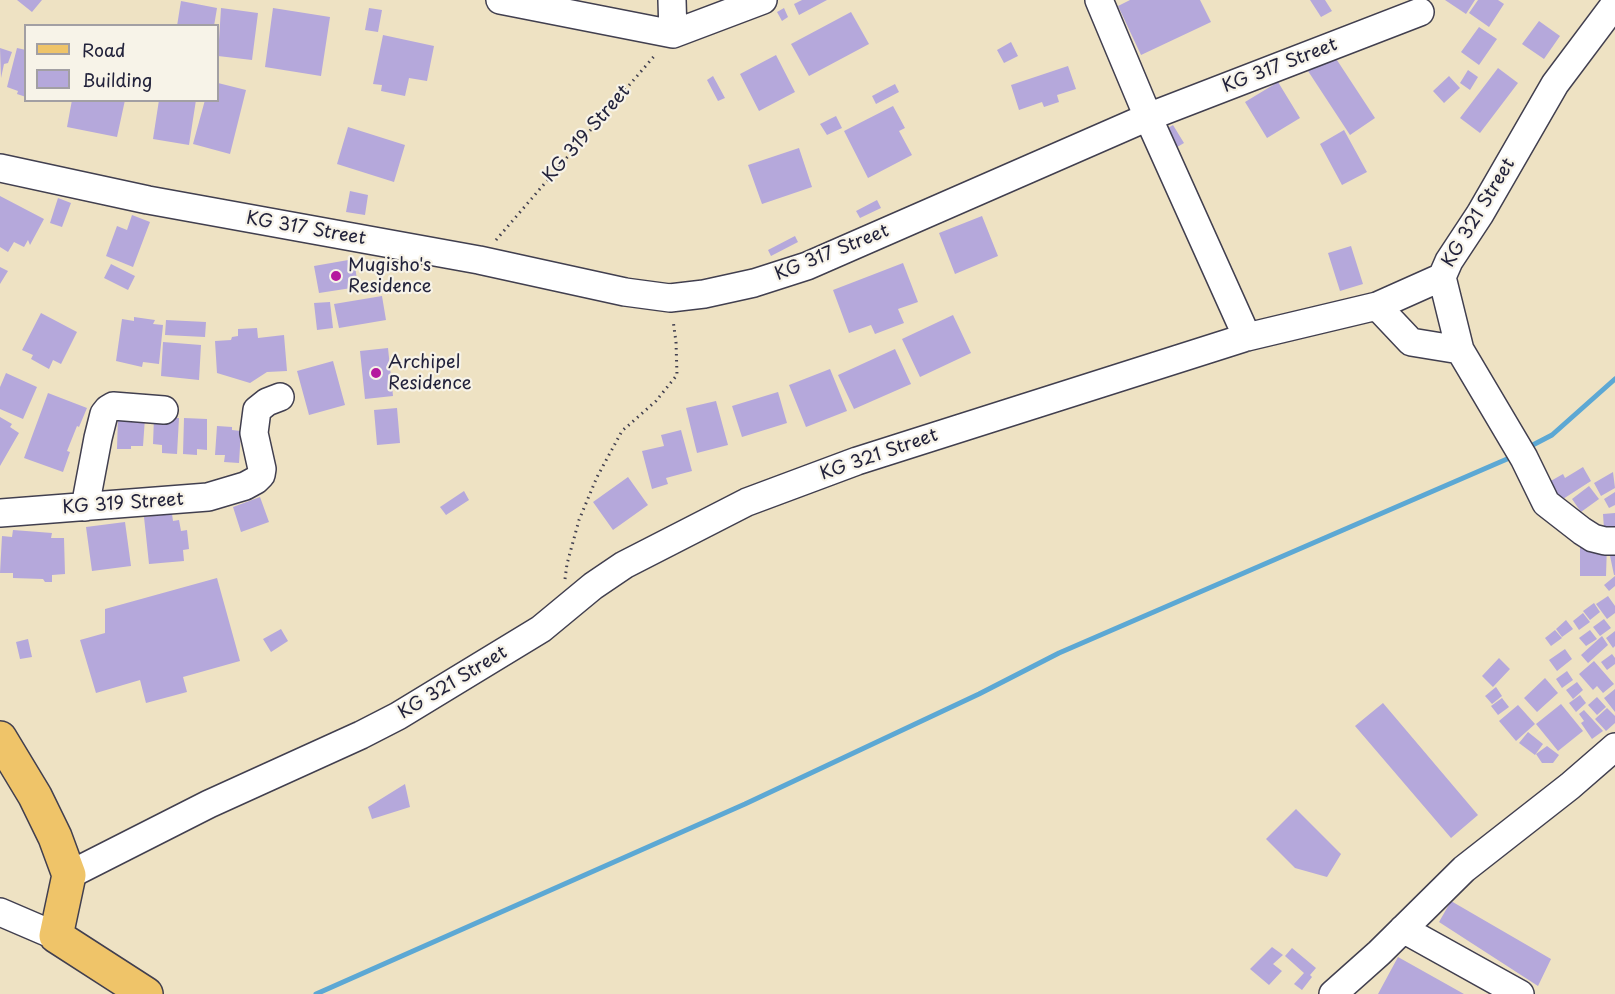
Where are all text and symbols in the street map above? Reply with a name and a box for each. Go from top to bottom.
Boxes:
legend [24,24,219,102]
street label: KG 317 Street [1220,34,1340,98]
text: Road [82,36,126,63]
text: Building [82,66,152,93]
street label: KG 319 Street [539,81,635,187]
street label: KG 321 Street [1438,155,1520,271]
street label: KG 317 Street [244,208,368,250]
street label: KG 317 Street [772,220,892,286]
place label: Mugisho's Residence [348,255,432,298]
marker: Mugisho's Residence [329,269,343,283]
place label: Archipel Residence [388,352,472,394]
marker: Archipel Residence [369,366,383,380]
street label: KG 321 Street [817,425,941,485]
street label: KG 319 Street [62,489,184,519]
street label: KG 321 Street [395,642,511,724]

